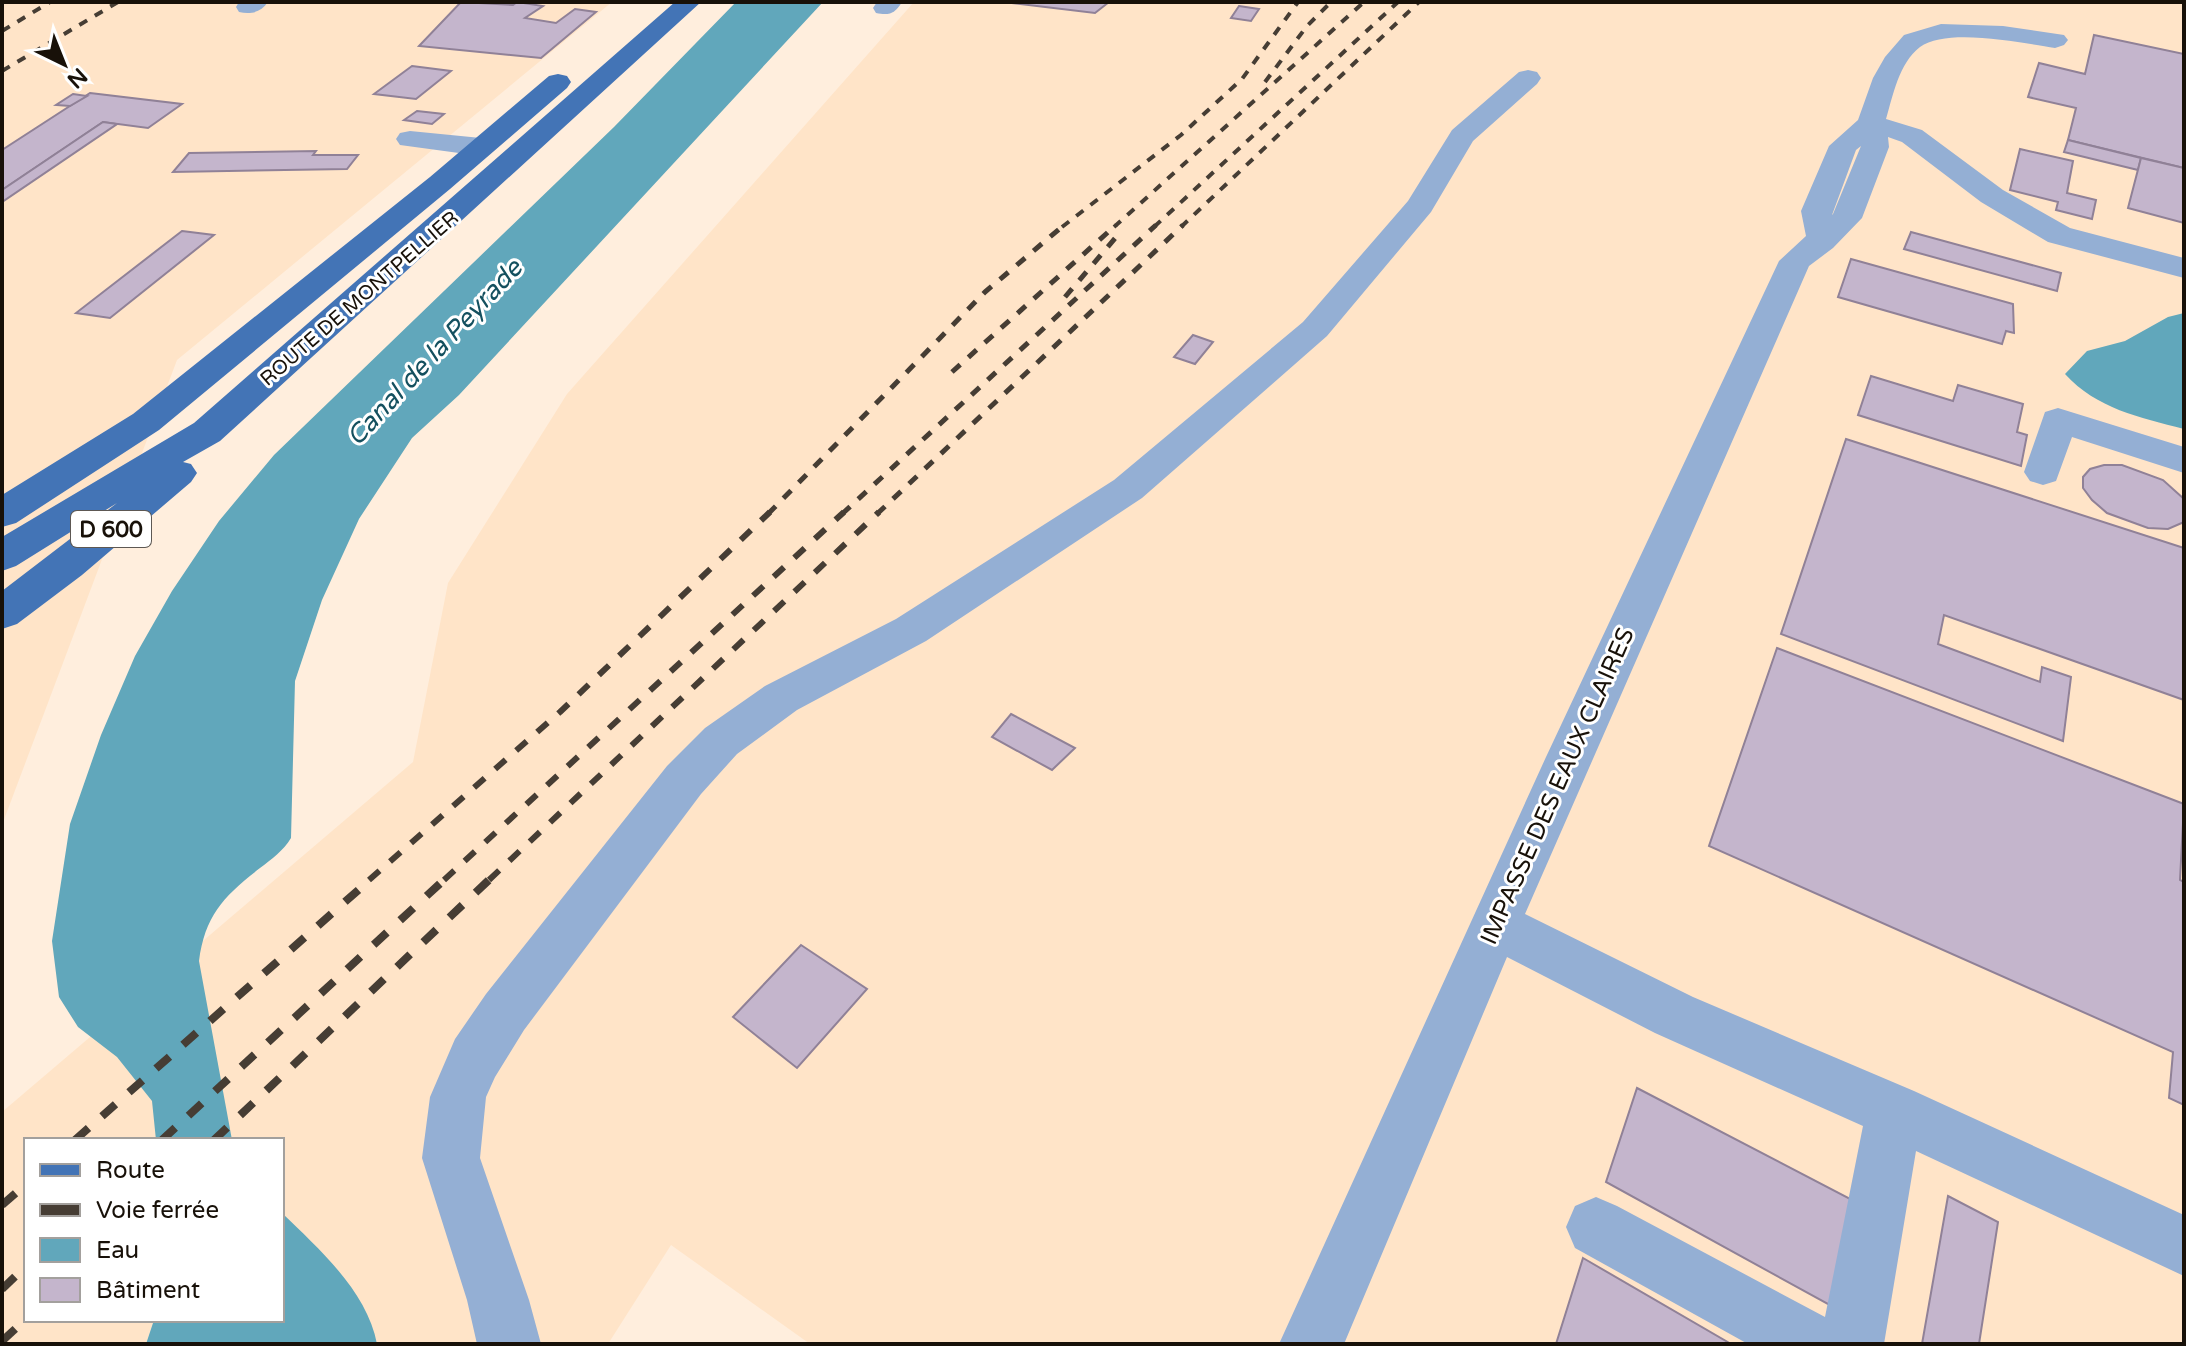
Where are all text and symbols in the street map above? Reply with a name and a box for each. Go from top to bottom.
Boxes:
north arrow [24,24,104,104]
text: N [62,62,92,93]
street label: ROUTE DE MONTPELLIER [256,206,464,391]
water label: Canal de la Peyrade [340,252,530,452]
road number: D 600 [71,511,151,547]
street label: IMPASSE DES EAUX CLAIRES [1474,623,1641,949]
legend [24,1138,284,1322]
text: Route [96,1156,165,1185]
text: Voie ferrée [96,1196,219,1225]
text: Eau [96,1236,139,1265]
text: Bâtiment [96,1276,200,1305]

